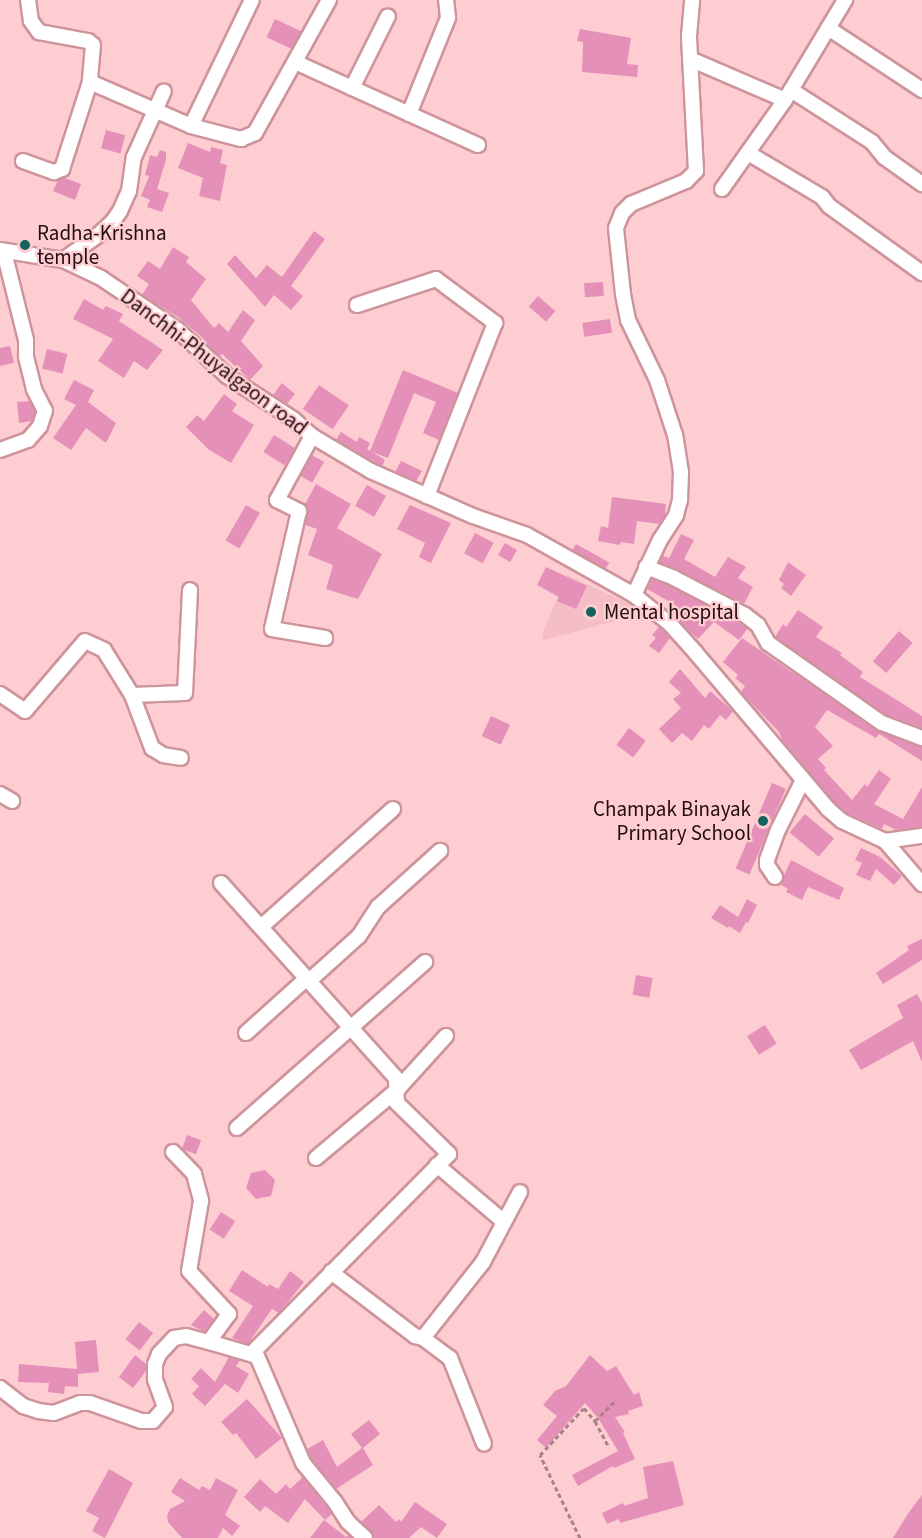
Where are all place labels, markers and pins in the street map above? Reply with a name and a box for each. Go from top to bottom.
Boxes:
place label: Radha-Krishna temple [37,220,167,270]
marker: Radha-Krishna temple [18,238,32,252]
place label: Mental hospital [604,599,739,625]
marker: Mental hospital [582,603,600,621]
place label: Champak Binayak Primary School [593,796,751,846]
marker: Champak Binayak Primary School [756,814,770,828]

